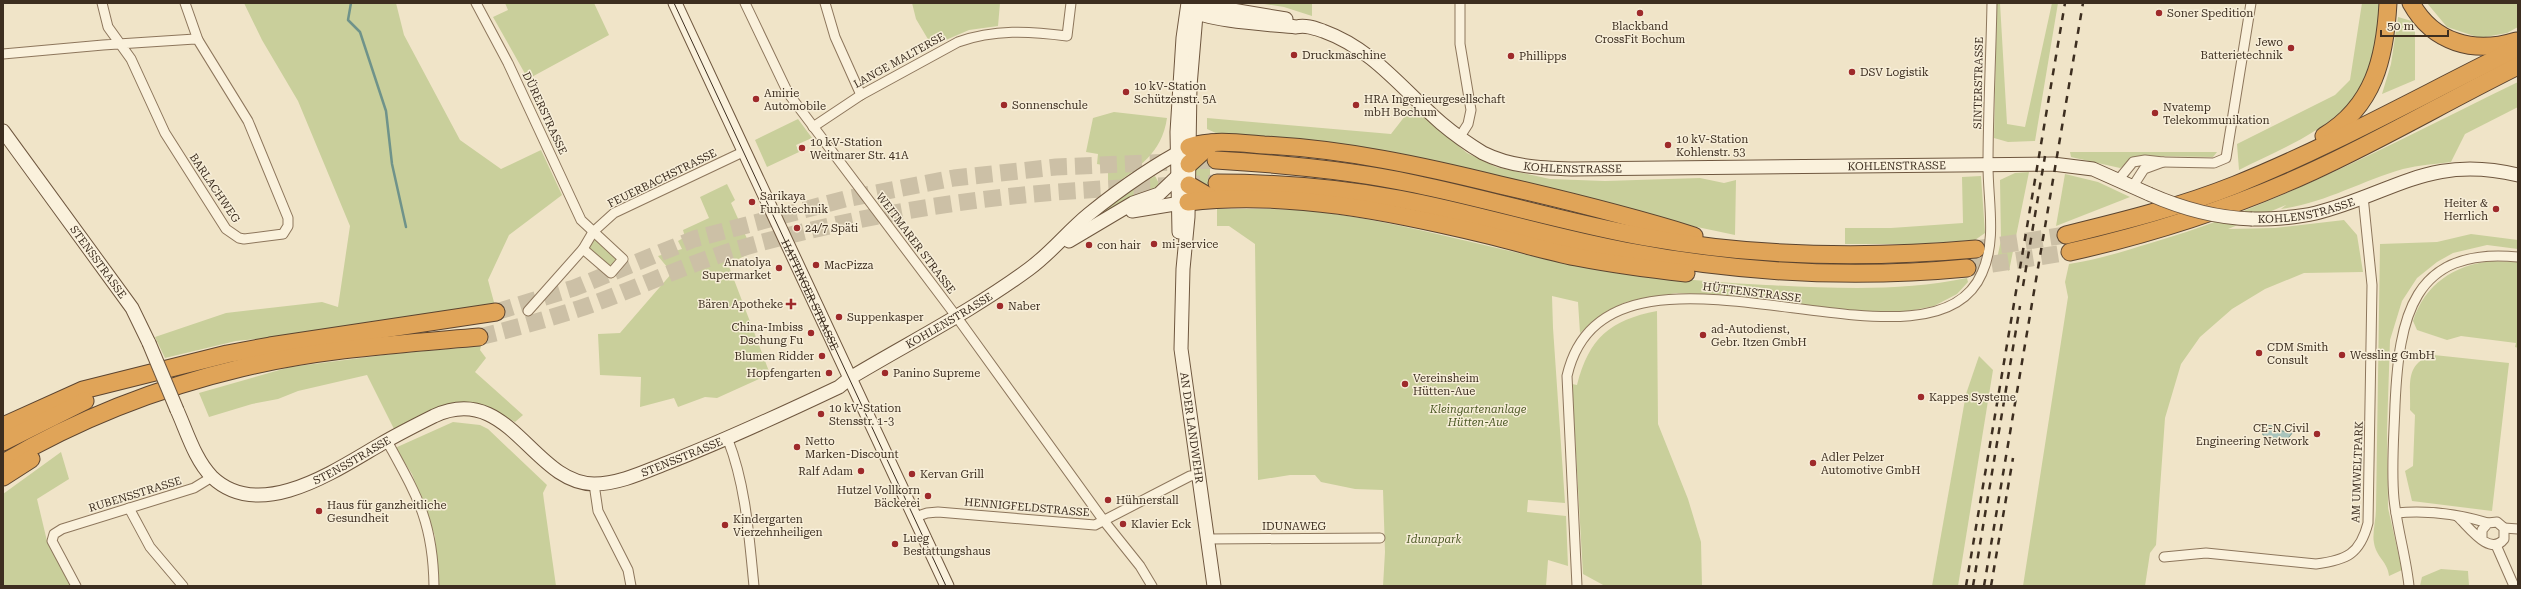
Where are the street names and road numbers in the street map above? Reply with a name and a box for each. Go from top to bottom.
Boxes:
street label: LANGE MALTERSE [851,30,947,91]
street label: SINTERSTRASSE [1971,37,1986,129]
street label: DÜRERSTRASSE [520,69,570,157]
street label: FEUERBACHSTRASSE [606,146,719,210]
street label: BARLACHWEG [187,151,243,226]
street label: KOHLENSTRASSE [1847,159,1946,173]
street label: KOHLENSTRASSE [1523,160,1622,176]
street label: WEITMARER STRASSE [873,190,958,296]
street label: KOHLENSTRASSE [2258,195,2357,226]
street label: STENSSTRASSE [67,223,129,301]
street label: HATTINGER STRASSE [778,238,841,352]
street label: HÜTTENSTRASSE [1702,279,1802,305]
street label: KOHLENSTRASSE [904,290,995,351]
street label: AN DER LANDWEHR [1177,371,1206,485]
street label: AM UMWELTPARK [2349,421,2366,523]
street label: STENSSTRASSE [311,434,393,487]
street label: STENSSTRASSE [639,435,725,480]
street label: RUBENSSTRASSE [87,474,183,515]
street label: HENNIGFELDSTRASSE [964,496,1090,519]
street label: IDUNAWEG [1262,520,1327,533]

